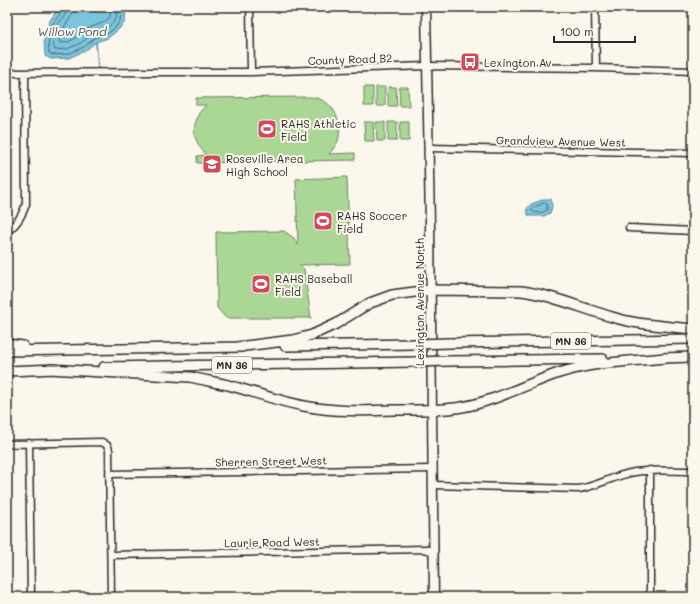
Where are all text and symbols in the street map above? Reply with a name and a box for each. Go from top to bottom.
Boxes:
scale bar [554,18,635,44]
water label: Willow Pond [37,23,108,39]
text: 100 m [560,23,594,39]
street label: County Road B2 [308,50,392,68]
bus stop icon: Lexington Av [459,51,481,73]
place label: Lexington Av [484,55,552,70]
place label: RAHS Athletic Field [281,116,356,144]
sports icon: RAHS Athletic Field [256,118,278,140]
street label: Grandview Avenue West [496,132,626,150]
place label: Roseville Area High School [226,151,304,179]
school or university icon: Roseville Area High School [201,153,223,175]
place label: RAHS Soccer Field [337,208,407,236]
sports icon: RAHS Soccer Field [312,210,334,232]
street label: Lexington Avenue North [412,238,427,366]
place label: RAHS Baseball Field [275,271,352,299]
sports icon: RAHS Baseball Field [250,273,272,295]
road number: MN 36 [551,333,591,349]
road number: MN 36 [212,357,252,373]
street label: Sherren Street West [215,453,327,469]
street label: Laurie Road West [224,534,320,550]

